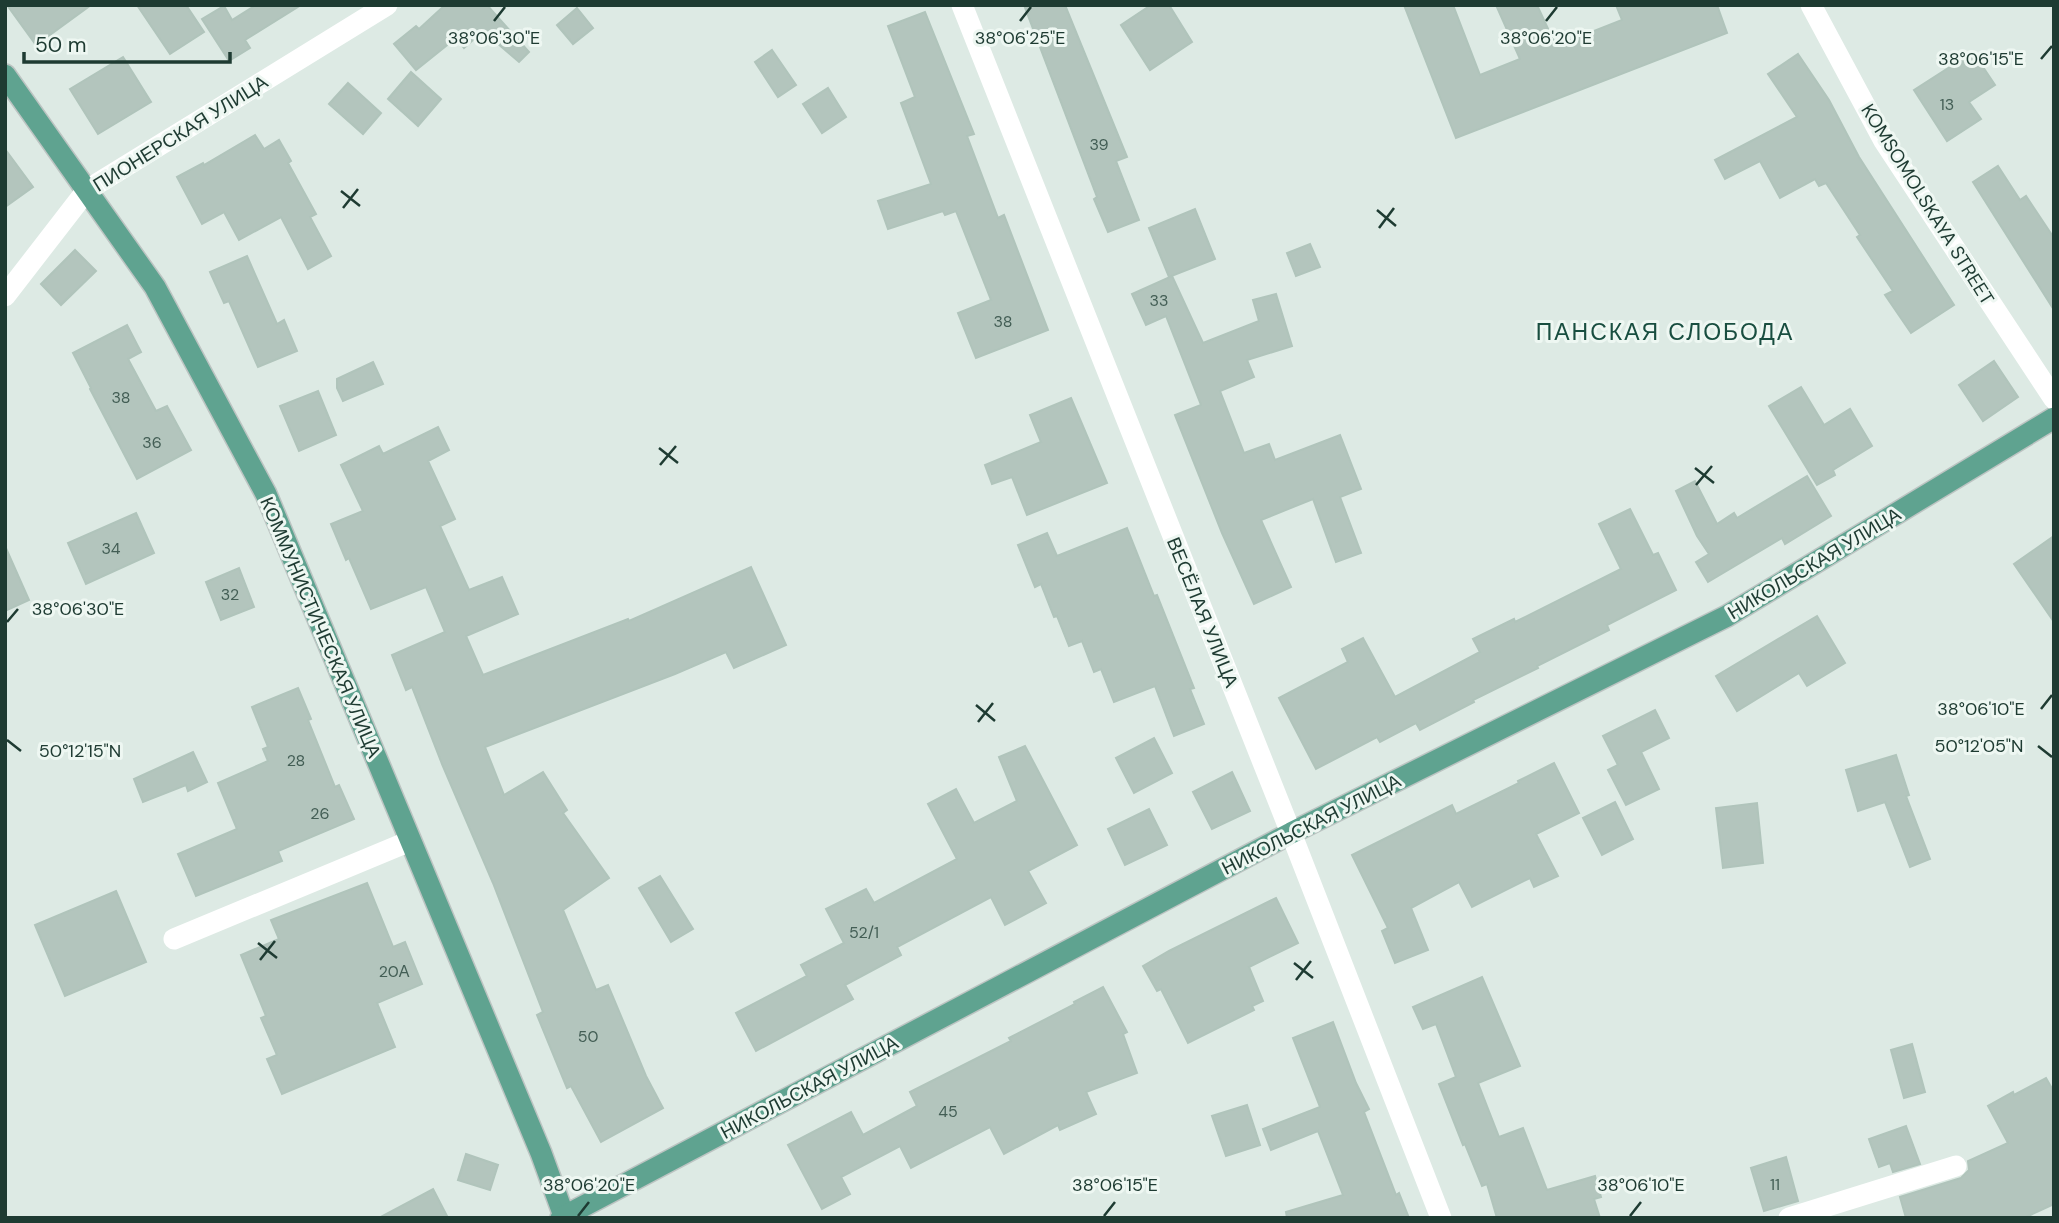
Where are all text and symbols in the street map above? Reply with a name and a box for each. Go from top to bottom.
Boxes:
scale bar [24,21,231,65]
text: 38°06'30"E [448,26,540,50]
text: 38°06'25"E [975,26,1065,50]
text: 38°06'20"E [1500,26,1592,50]
text: 50 m [35,31,86,59]
text: 38°06'15"E [1938,47,2024,71]
street label: ПИОНЕРСКАЯ УЛИЦА [88,69,273,197]
house number: 13 [1940,94,1954,115]
street label: KOMSOMOLSKAYA STREET [1855,99,2000,310]
house number: 39 [1089,134,1109,155]
house number: 33 [1150,290,1168,311]
house number: 38 [993,311,1013,332]
district label: ПАНСКАЯ СЛОБОДА [1536,317,1794,347]
house number: 38 [111,387,131,408]
house number: 36 [142,432,162,453]
street label: КОММУНИСТИЧЕСКАЯ УЛИЦА [254,493,387,762]
street label: НИКОЛЬСКАЯ УЛИЦА [1723,502,1906,625]
street label: ВЕСЁЛАЯ УЛИЦА [1161,533,1244,691]
house number: 34 [101,538,121,559]
house number: 32 [221,584,239,605]
text: 38°06'30"E [32,597,124,621]
text: 38°06'10"E [1937,697,2025,721]
text: 50°12'05"N [1935,734,2023,758]
text: 50°12'15"N [39,739,121,763]
house number: 28 [287,750,305,771]
street label: НИКОЛЬСКАЯ УЛИЦА [1217,768,1405,880]
house number: 26 [310,803,330,824]
house number: 52/1 [849,922,879,943]
house number: 20А [379,961,410,982]
house number: 50 [578,1026,598,1047]
street label: НИКОЛЬСКАЯ УЛИЦА [716,1030,903,1145]
house number: 45 [938,1101,958,1122]
text: 38°06'20"E [543,1173,635,1197]
text: 38°06'15"E [1072,1173,1158,1197]
text: 38°06'10"E [1597,1173,1685,1197]
house number: 11 [1770,1174,1780,1195]

